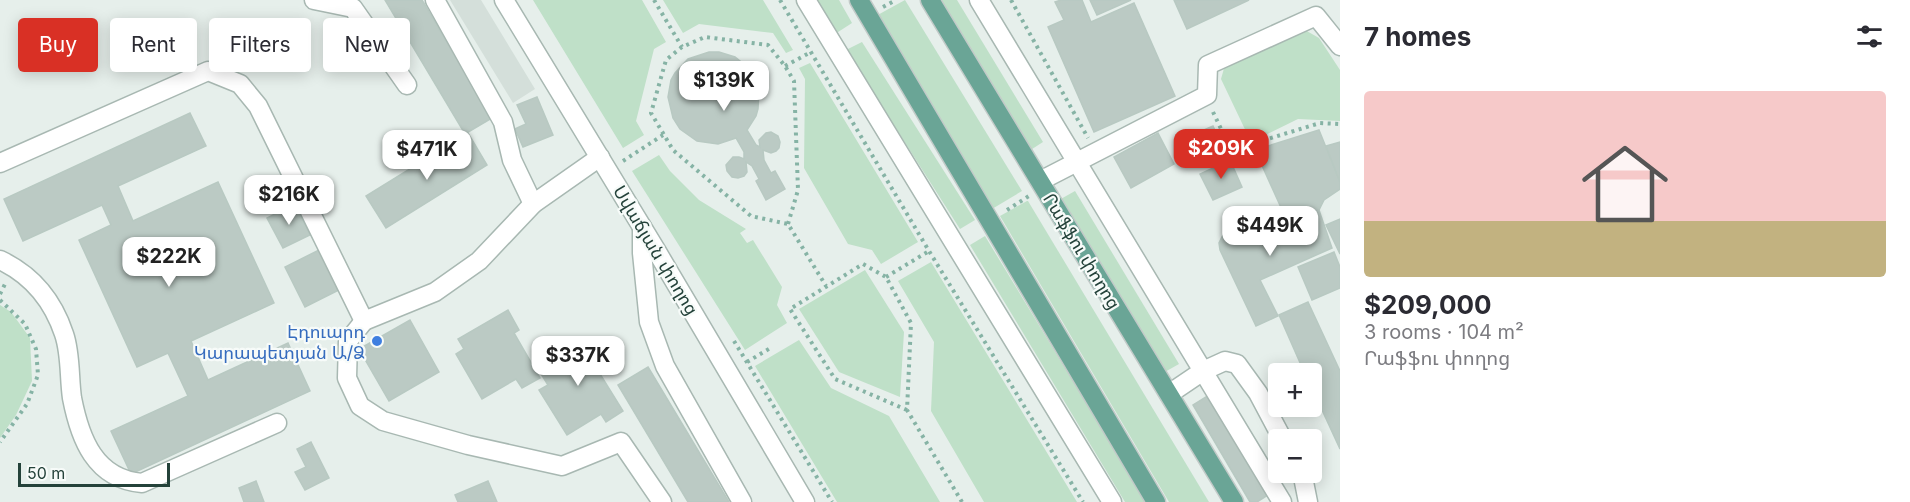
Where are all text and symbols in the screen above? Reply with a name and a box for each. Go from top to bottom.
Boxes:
chip: Buy [18,18,98,72]
chip: Rent [110,18,197,72]
chip: Filters [209,18,311,72]
chip: New [323,18,410,72]
icon: filters [1853,20,1886,53]
text: 7 homes [1364,21,1471,52]
pin: $139K [682,61,766,112]
text: $139K [693,68,755,92]
pin: $209K [1179,129,1263,180]
pin: $471K [385,130,469,181]
icon: home [1571,130,1679,238]
text: $209K [1188,136,1254,160]
text: $471K [396,137,458,161]
pin: $216K [247,175,331,226]
street label: Սվաճյան փողոց [609,181,703,319]
text: $216K [258,182,320,206]
street label: Րաֆֆու փողոց [1039,189,1125,313]
pin: $449K [1228,206,1312,257]
text: $449K [1236,213,1304,237]
pin: $222K [127,237,211,288]
text: $222K [136,244,202,268]
text: $209,000 [1364,289,1492,320]
text: 3 rooms · 104 m² [1364,320,1524,344]
place label: Էդուարդ Կարապետյան Ա/Ձ [194,321,365,363]
marker: Էդուարդ Կարապետյան Ա/Ձ [370,334,384,348]
pin: $337K [536,336,620,387]
text: $337K [546,343,610,367]
text: Րաֆֆու փողոց [1364,346,1510,370]
map controls [1268,363,1322,483]
button: + [1268,363,1322,417]
button: − [1268,429,1322,483]
scale bar [18,460,170,488]
text: 50 m [27,463,65,483]

